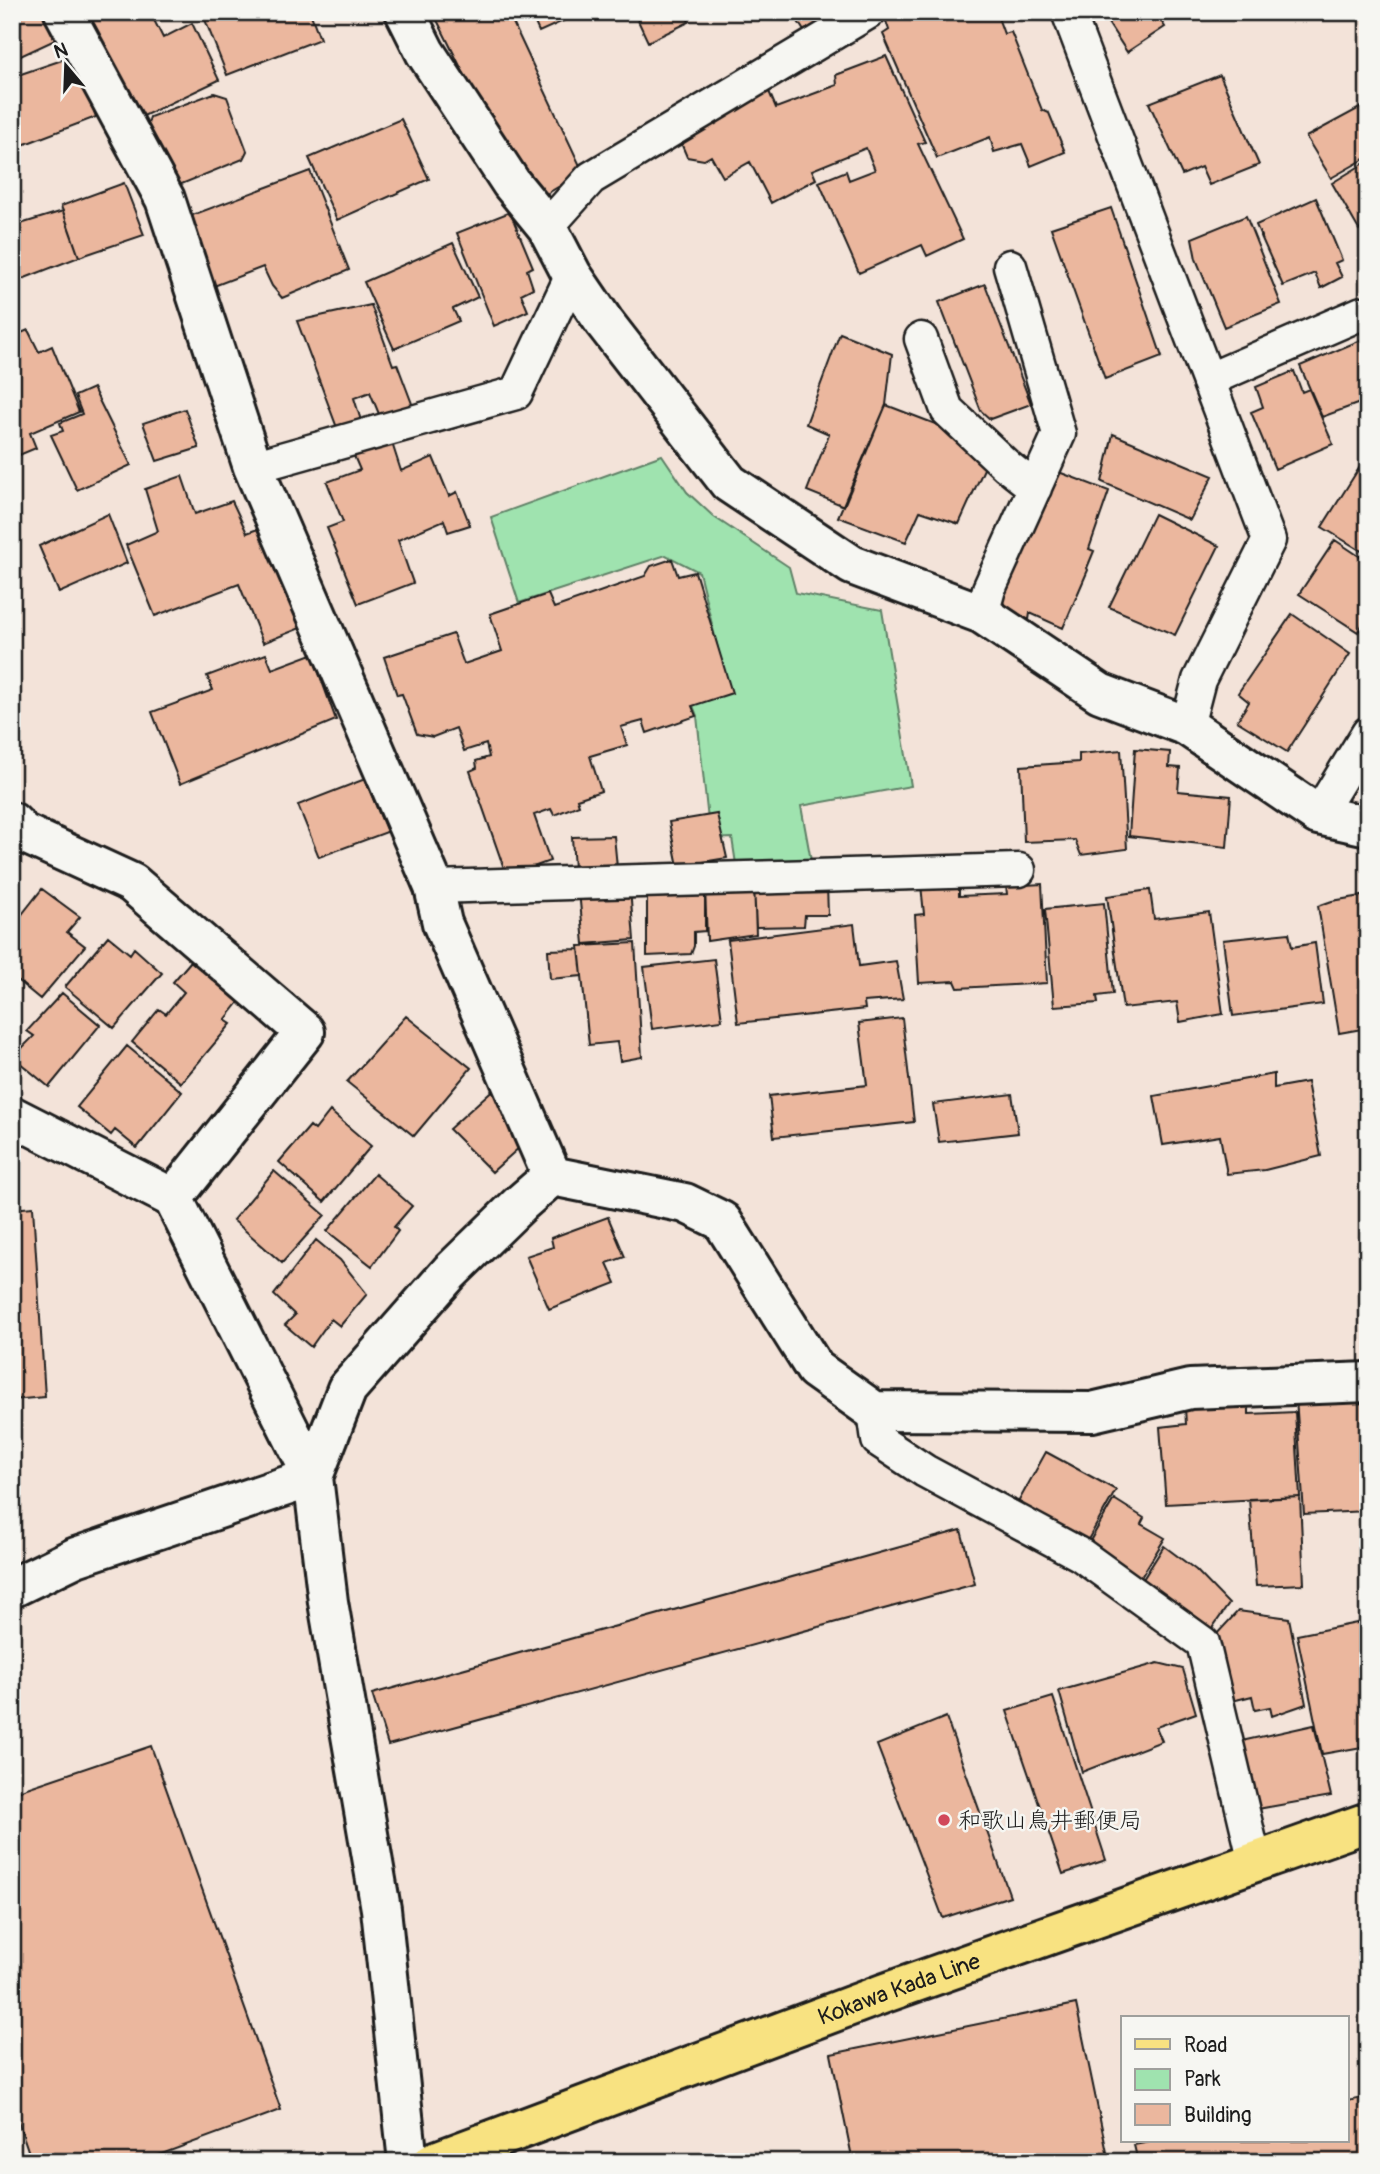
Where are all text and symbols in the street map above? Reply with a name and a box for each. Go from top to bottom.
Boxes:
north arrow [32,32,102,102]
text: N [51,37,71,64]
place label: 和歌山鳥井郵便局 [958,1806,1142,1835]
marker: 和歌山鳥井郵便局 [936,1812,952,1828]
street label: Kokawa Kada Line [814,1946,985,2032]
legend [1121,2016,1348,2142]
text: Road [1184,2032,1228,2059]
text: Park [1184,2066,1221,2093]
text: Building [1184,2102,1251,2129]

